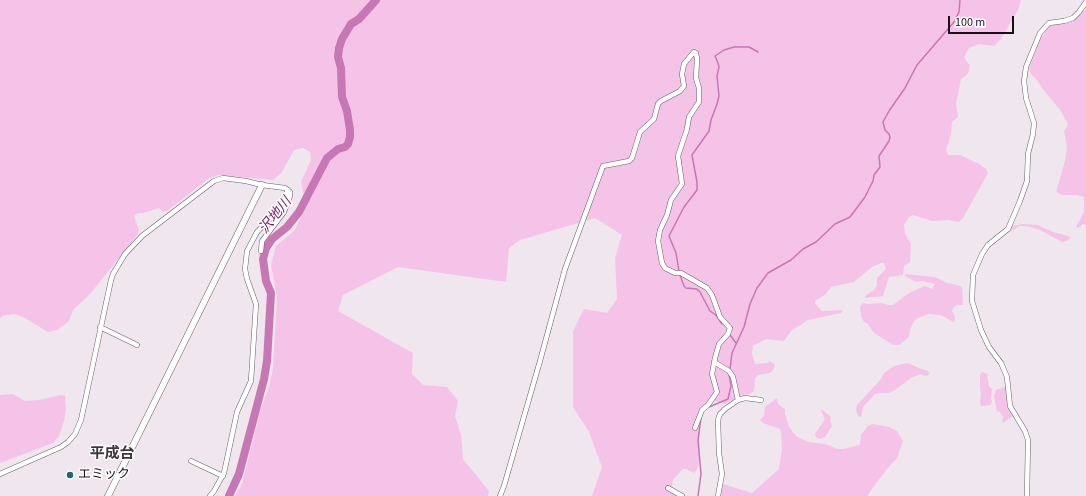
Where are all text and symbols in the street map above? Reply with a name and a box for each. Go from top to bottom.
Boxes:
scale bar [950,8,1016,34]
text: 100 m [955,14,985,31]
water label: 沢地川 [256,194,296,238]
district label: 平成台 [90,446,134,464]
place label: エミック [78,467,130,483]
marker: エミック [65,470,75,480]

